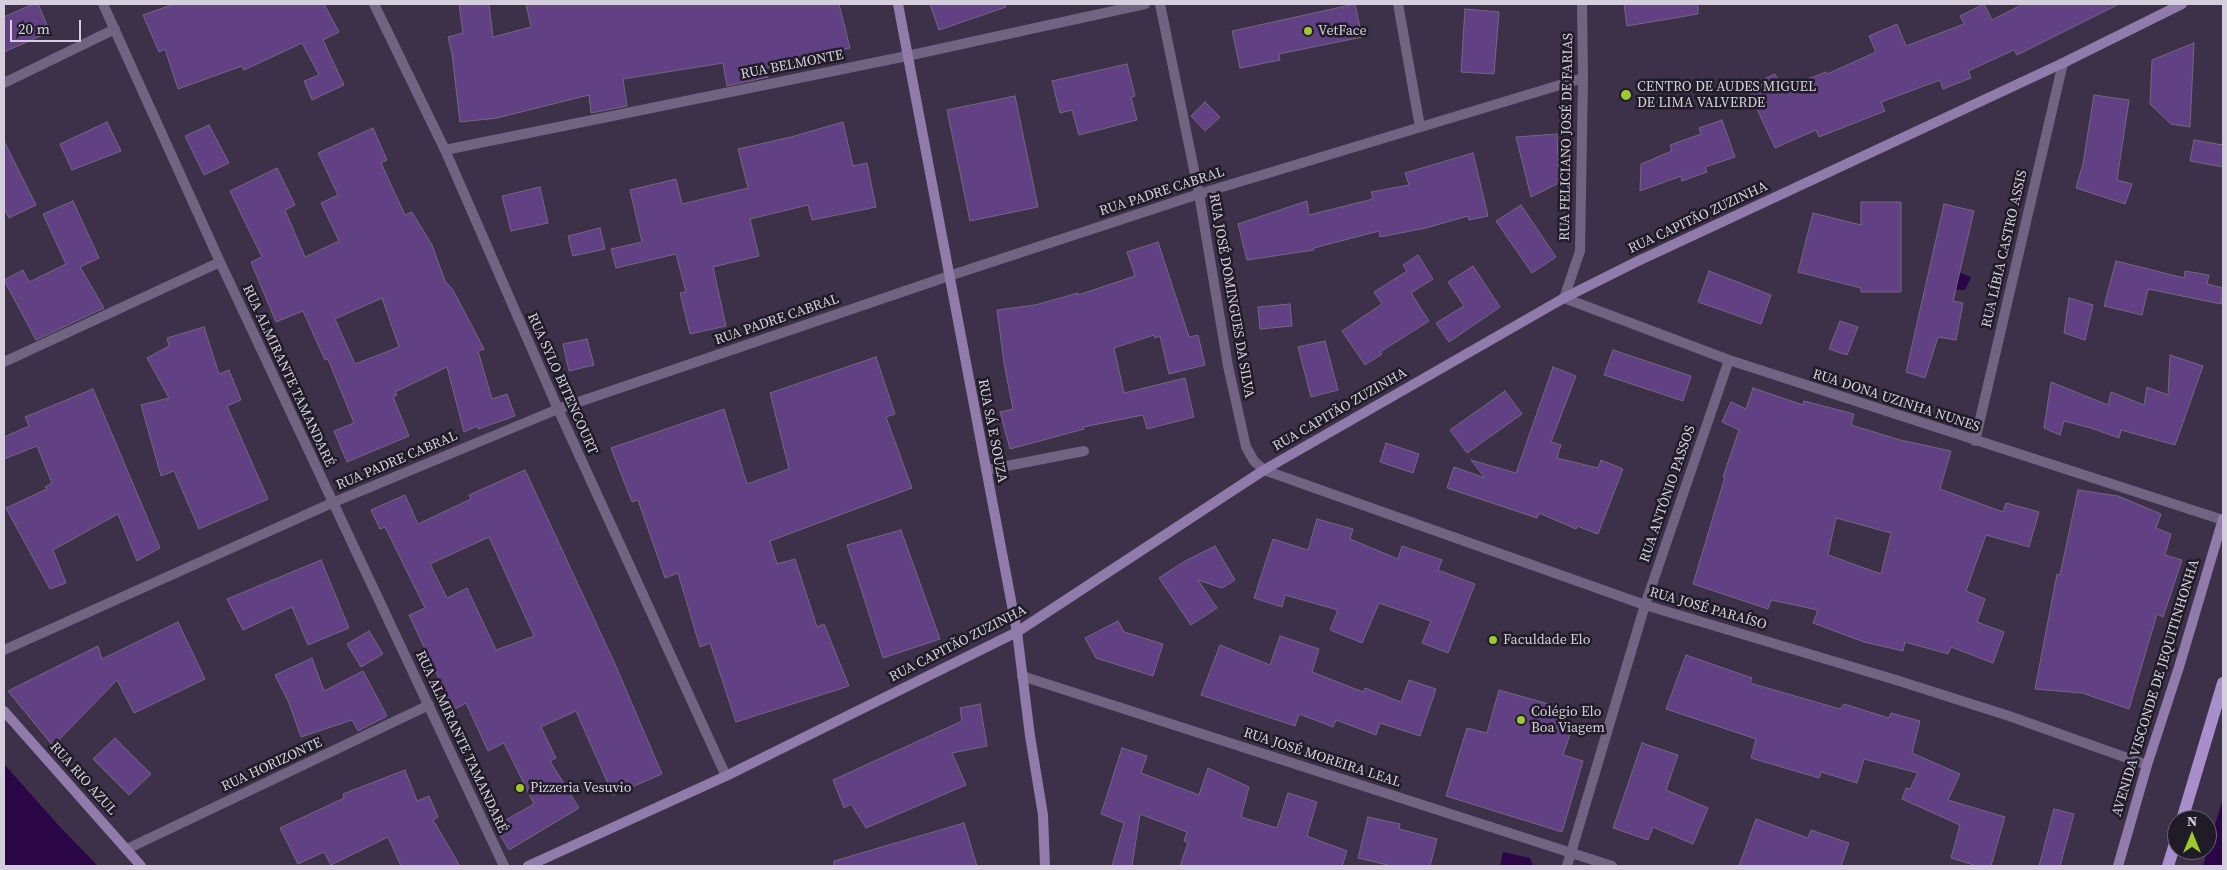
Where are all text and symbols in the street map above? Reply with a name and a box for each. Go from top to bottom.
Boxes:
scale bar [12,10,84,42]
text: 20 m [18,18,50,39]
place label: VetFace [1318,23,1367,39]
marker: VetFace [1302,25,1314,37]
street label: RUA FELICIANO JOSÉ DE FARIAS [1557,33,1577,241]
street label: RUA BELMONTE [739,47,845,83]
place label: CENTRO DE AUDES MIGUEL DE LIMA VALVERDE [1637,79,1816,111]
marker: CENTRO DE AUDES MIGUEL DE LIMA VALVERDE [1619,88,1633,102]
street label: RUA PADRE CABRAL [1097,164,1227,220]
street label: RUA LÍBIA CASTRO ASSIS [1979,169,2031,329]
street label: RUA CAPITÃO ZUZINHA [1626,178,1770,258]
street label: RUA JOSÉ DOMINGUES DA SILVA [1205,192,1257,400]
street label: RUA ALMIRANTE TAMANDARÉ [238,282,338,470]
street label: RUA PADRE CABRAL [713,291,841,349]
street label: RUA SYLO BITENCOURT [523,311,601,457]
street label: RUA CAPITÃO ZUZINHA [1270,365,1410,455]
street label: RUA DONA UZINHA NUNES [1810,366,1982,436]
street label: RUA SÁ E SOUZA [974,378,1010,484]
street label: RUA ANTÔNIO PASSOS [1637,423,1699,565]
street label: RUA PADRE CABRAL [334,428,460,494]
street label: AVENIDA VISCONDE DE JEQUITINHONHA [2109,557,2203,819]
street label: RUA JOSÉ PARAÍSO [1647,584,1769,634]
street label: RUA CAPITÃO ZUZINHA [887,602,1029,686]
place label: Faculdade Elo [1503,632,1590,648]
marker: Faculdade Elo [1487,634,1499,646]
street label: RUA ALMIRANTE TAMANDARÉ [411,648,511,836]
place label: Colégio Elo Boa Viagem [1531,704,1605,736]
marker: Colégio Elo Boa Viagem [1515,714,1527,726]
street label: RUA JOSÉ MOREIRA LEAL [1241,725,1403,791]
street label: RUA HORIZONTE [219,734,325,796]
street label: RUA RIO AZUL [46,739,120,819]
place label: Pizzeria Vesuvio [530,780,631,796]
marker: Pizzeria Vesuvio [514,782,526,794]
north arrow [2167,810,2217,860]
text: N [2187,811,2197,831]

